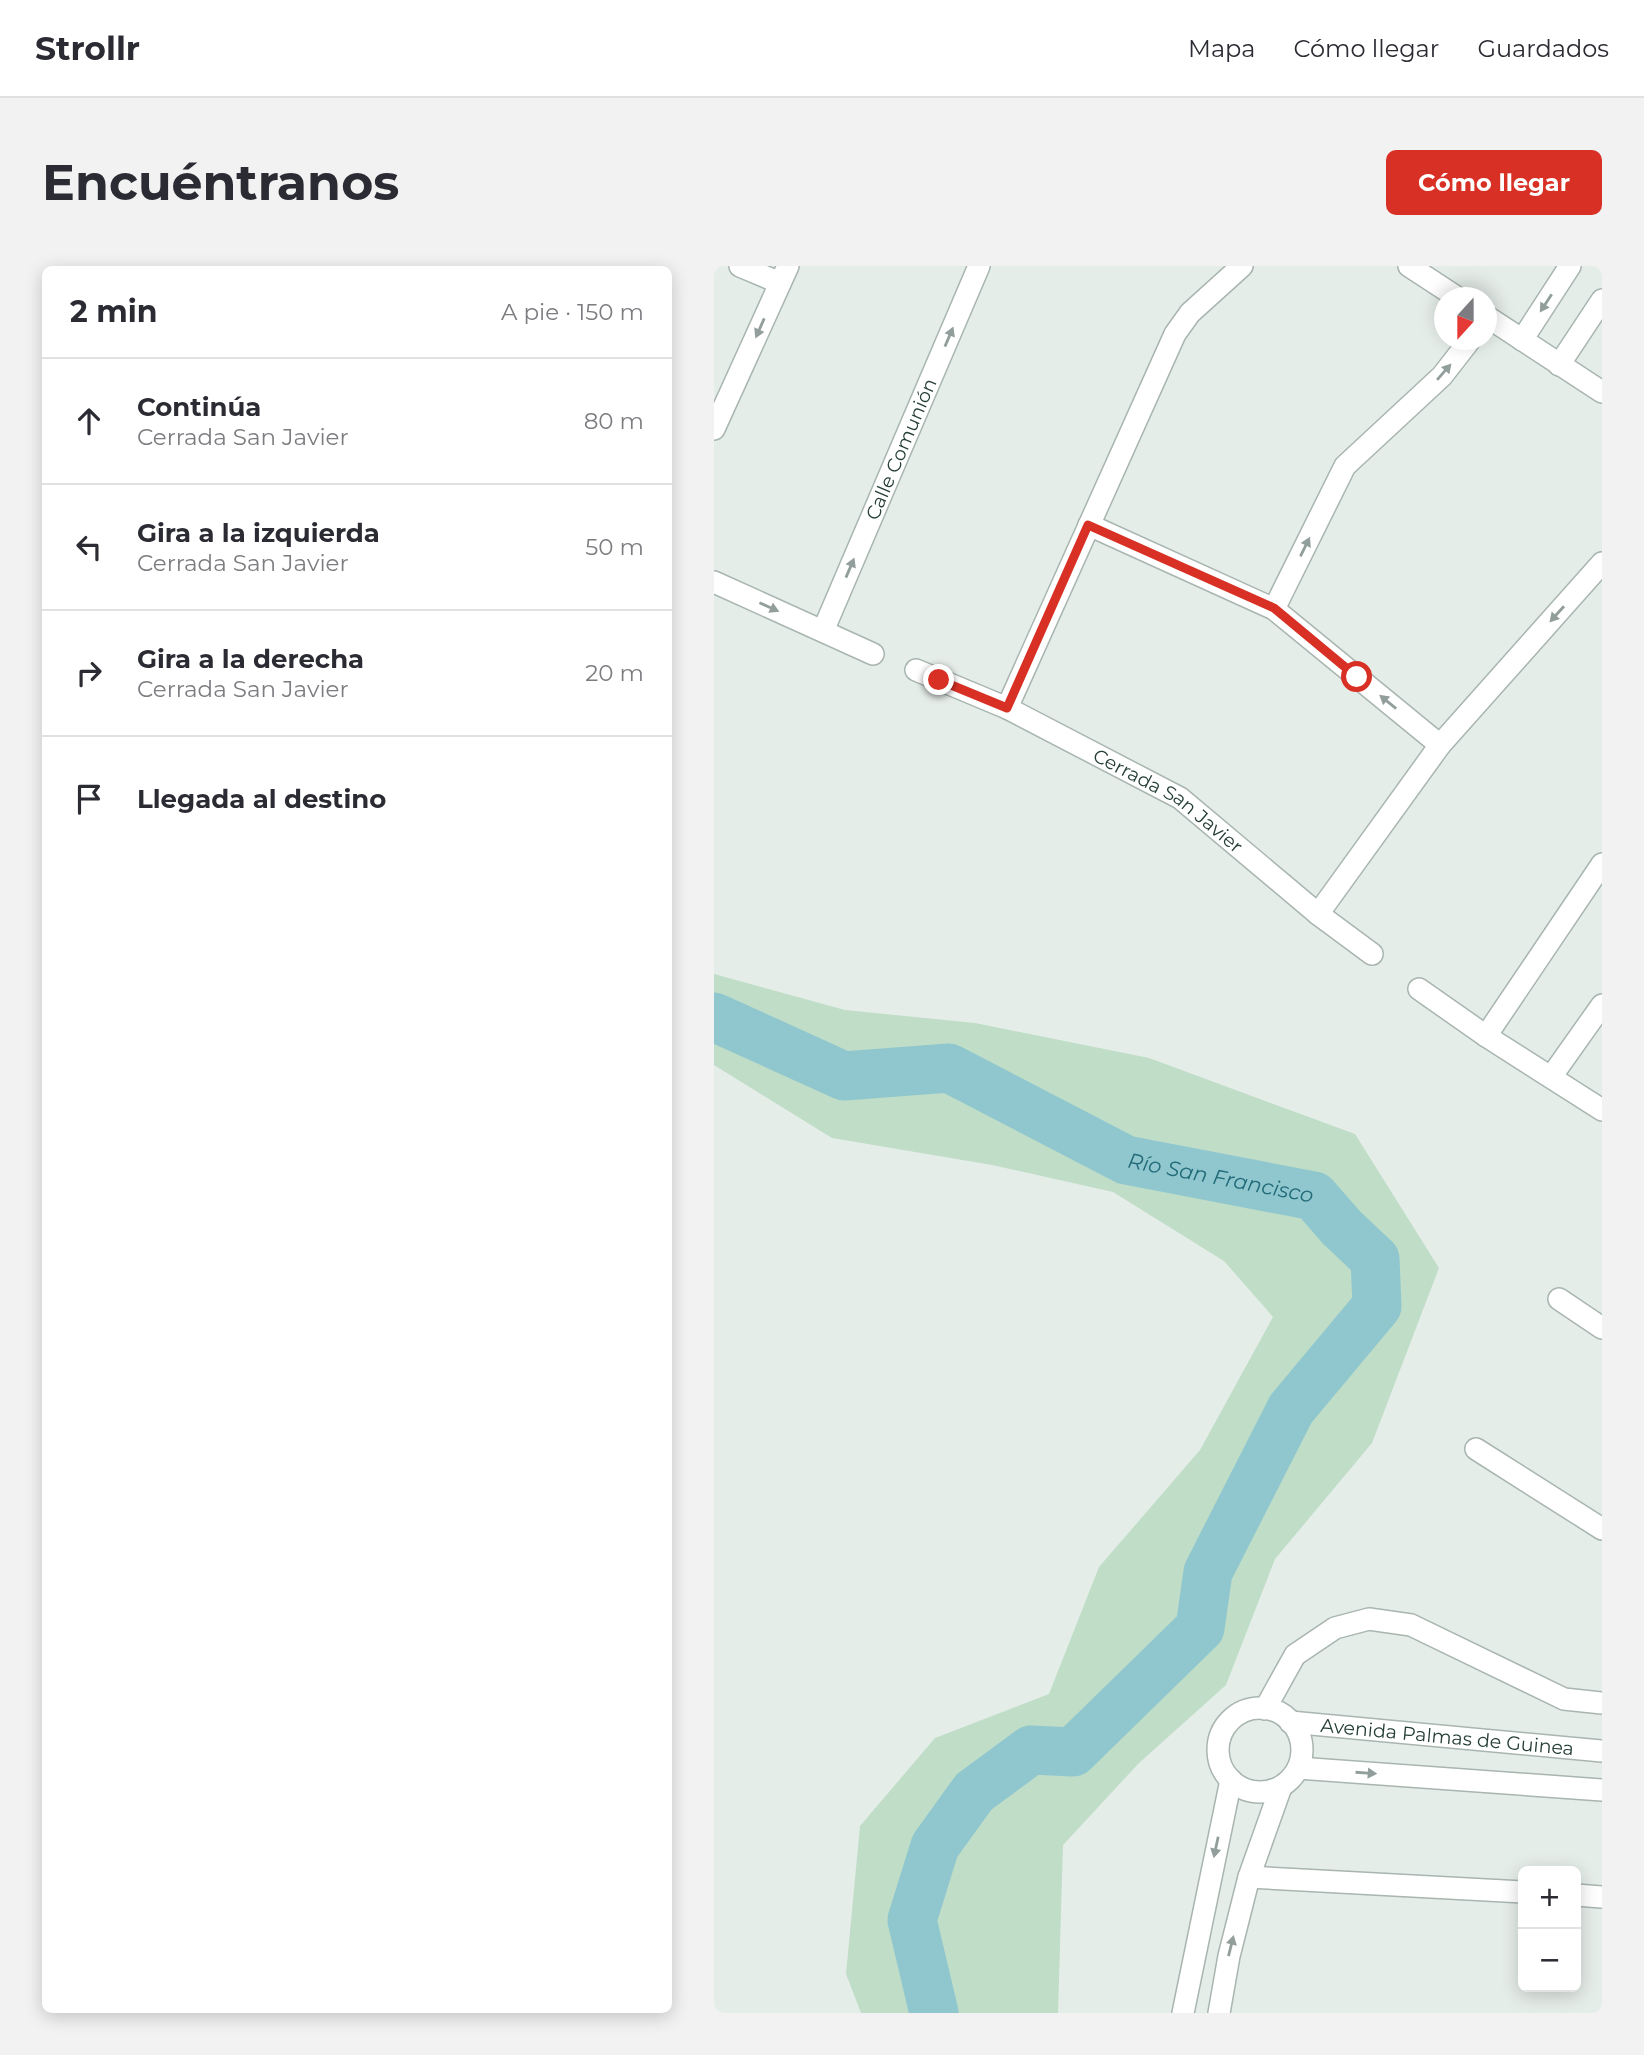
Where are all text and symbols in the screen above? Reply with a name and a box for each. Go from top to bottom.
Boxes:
text: Strollr [35,28,140,68]
text: Mapa [1188,34,1255,63]
text: Cómo llegar [1293,34,1439,63]
text: Guardados [1477,34,1609,63]
button: Cómo llegar [1386,150,1602,215]
text: Encuéntranos [42,153,399,212]
north arrow [1434,287,1497,350]
text: 2 min [70,293,157,330]
one-way arrow [1539,293,1552,313]
text: A pie · 150 m [501,298,644,326]
one-way arrow [754,318,766,338]
one-way arrow [944,326,955,347]
one-way arrow [1436,363,1452,381]
street label: Calle Comunión [861,375,942,524]
text: Continúa [137,391,261,423]
icon: ahead [70,402,108,440]
text: 80 m [584,407,644,435]
text: Cerrada San Javier [137,423,349,451]
text: Gira a la izquierda [137,517,380,549]
icon: left [70,528,108,566]
text: 50 m [585,533,644,561]
one-way arrow [1299,537,1310,557]
text: Cerrada San Javier [137,549,349,577]
one-way arrow [845,558,856,579]
one-way arrow [758,602,779,613]
one-way arrow [1549,605,1565,623]
text: Gira a la derecha [137,643,364,675]
icon: right [70,654,108,692]
text: 20 m [585,659,644,687]
route start [1341,661,1372,692]
route end [923,664,954,695]
text: Cerrada San Javier [137,675,349,703]
one-way arrow [1379,694,1397,709]
street label: Cerrada San Javier [1089,744,1247,858]
icon: arrive [70,780,108,818]
text: Llegada al destino [137,783,386,815]
water label: Río San Francisco [1126,1148,1316,1208]
street label: Avenida Palmas de Guinea [1320,1714,1575,1760]
one-way arrow [1356,1768,1378,1779]
one-way arrow [1211,1836,1222,1858]
map controls [1518,1866,1581,1992]
button: + [1518,1866,1581,1929]
button: − [1518,1929,1581,1992]
one-way arrow [1226,1935,1237,1957]

